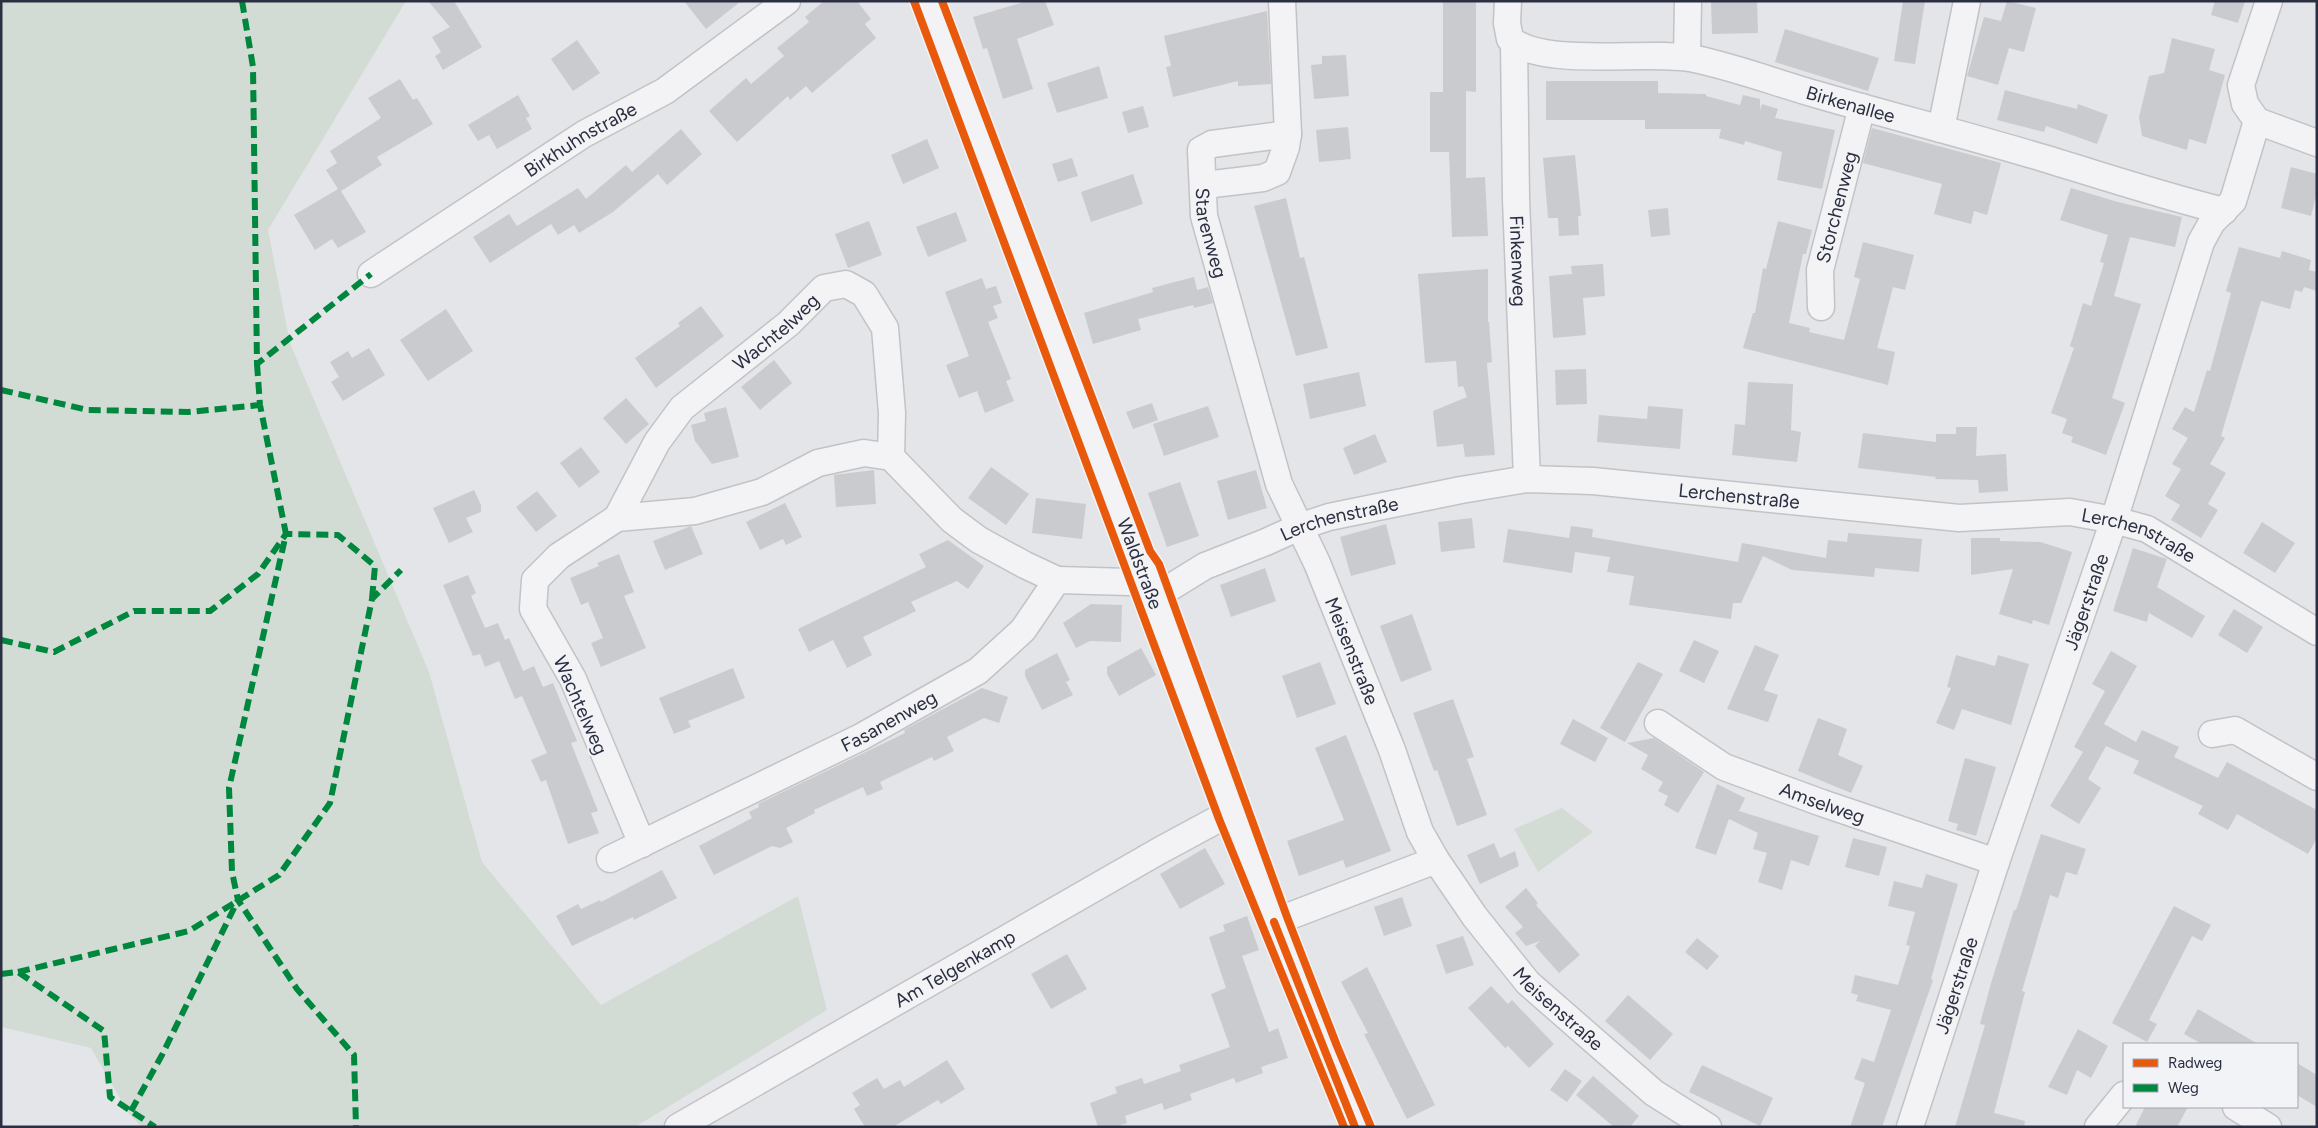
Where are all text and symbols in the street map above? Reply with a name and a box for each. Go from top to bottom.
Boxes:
street label: Birkenallee [1803,81,1897,128]
street label: Birkhuhnstraße [520,97,641,182]
street label: Storchenweg [1811,149,1862,265]
street label: Starenweg [1191,187,1232,280]
street label: Finkenweg [1505,215,1531,307]
street label: Wachtelweg [728,289,824,375]
street label: Lerchenstraße [1677,479,1801,514]
street label: Lerchenstraße [1276,492,1400,546]
street label: Lerchenstraße [2080,503,2200,568]
street label: Waldstraße [1112,515,1168,613]
street label: Jägerstraße [2059,550,2114,653]
street label: Meisenstraße [1320,594,1384,708]
street label: Wachtelweg [548,652,613,758]
street label: Fasanenweg [837,686,941,757]
street label: Amselweg [1776,777,1868,829]
street label: Am Telgenkamp [890,925,1020,1012]
street label: Jägerstraße [1930,934,1983,1037]
street label: Meisenstraße [1508,963,1608,1056]
legend [2123,1043,2298,1108]
text: Radweg [2168,1054,2222,1072]
text: Weg [2168,1079,2199,1097]

